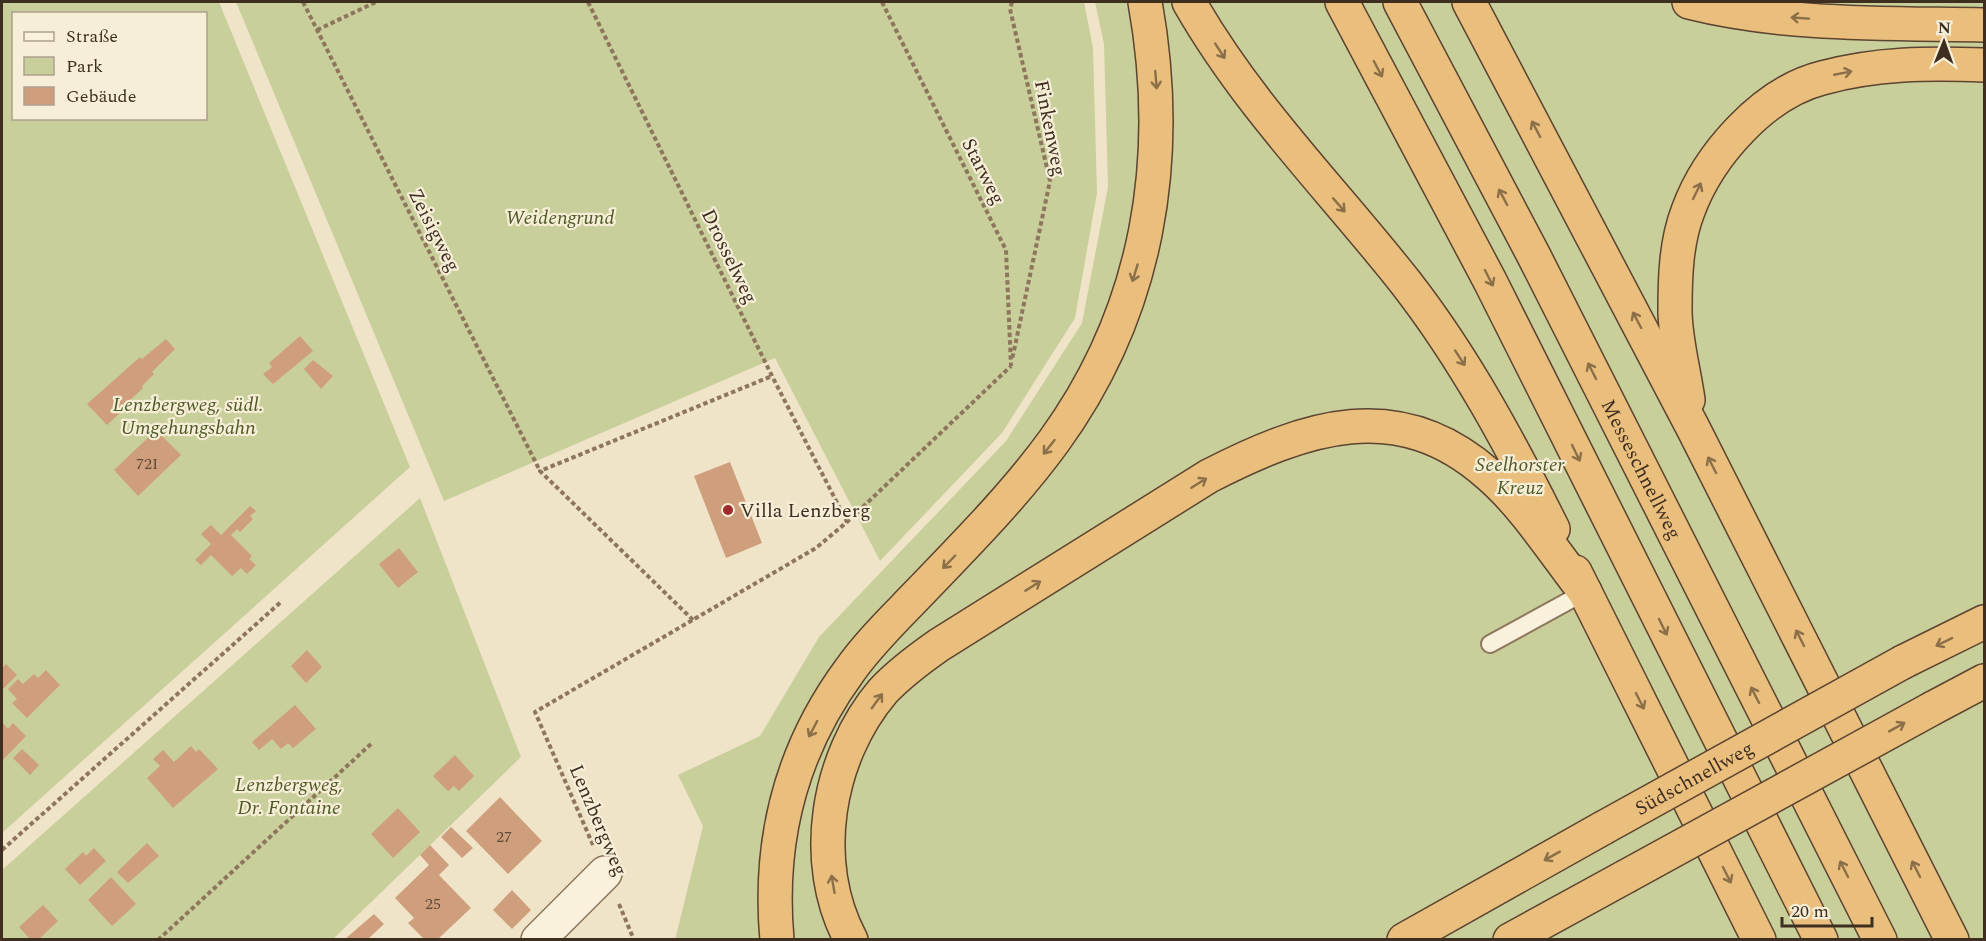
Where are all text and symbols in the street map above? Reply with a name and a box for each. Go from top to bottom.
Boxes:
legend [12,12,207,120]
one-way arrow [1791,12,1811,23]
north arrow [1914,12,1974,72]
text: N [1938,16,1951,40]
text: Straße [66,23,118,50]
one-way arrow [1215,42,1227,59]
text: Park [66,53,103,80]
one-way arrow [1373,59,1385,77]
one-way arrow [1833,67,1852,78]
one-way arrow [1151,70,1162,90]
street label: Finkenweg [1026,77,1074,179]
text: Gebäude [66,83,136,110]
one-way arrow [1530,121,1542,138]
street label: Starweg [954,133,1013,210]
one-way arrow [1692,183,1704,201]
street label: Zeisigweg [400,184,468,277]
one-way arrow [1497,189,1508,207]
one-way arrow [1333,197,1346,213]
park label: Weidengrund [506,203,615,233]
street label: Drosselweg [693,204,765,309]
one-way arrow [1129,263,1140,282]
one-way arrow [1483,269,1495,286]
one-way arrow [1631,312,1643,329]
one-way arrow [1453,350,1466,367]
one-way arrow [1586,362,1597,380]
park label: Lenzbergweg, südl. Umgehungsbahn [113,390,263,443]
street label: Messeschnellweg [1593,394,1689,545]
one-way arrow [1043,438,1056,454]
one-way arrow [1571,443,1582,461]
park label: Seelhorster Kreuz [1476,450,1565,503]
house number: 72I [136,452,158,476]
one-way arrow [1705,456,1717,474]
one-way arrow [1190,477,1207,489]
place label: Villa Lenzberg [740,496,871,526]
marker: Villa Lenzberg [721,503,735,517]
one-way arrow [941,555,956,570]
one-way arrow [1024,580,1041,592]
one-way arrow [1658,618,1669,636]
one-way arrow [1794,630,1805,648]
one-way arrow [1935,637,1953,648]
one-way arrow [1749,686,1761,704]
one-way arrow [1634,691,1646,709]
one-way arrow [871,693,883,709]
one-way arrow [807,720,819,737]
one-way arrow [1888,721,1905,733]
street label: Südschnellweg [1630,734,1759,824]
street label: Lenzbergweg [561,760,635,881]
park label: Lenzbergweg, Dr. Fontaine [235,770,343,823]
house number: 27 [496,825,512,849]
one-way arrow [1544,851,1561,863]
one-way arrow [1838,860,1849,878]
one-way arrow [1910,860,1922,878]
one-way arrow [1722,865,1733,883]
one-way arrow [827,875,838,895]
scale bar [1782,890,1872,928]
house number: 25 [425,892,441,916]
text: 20 m [1791,898,1829,925]

